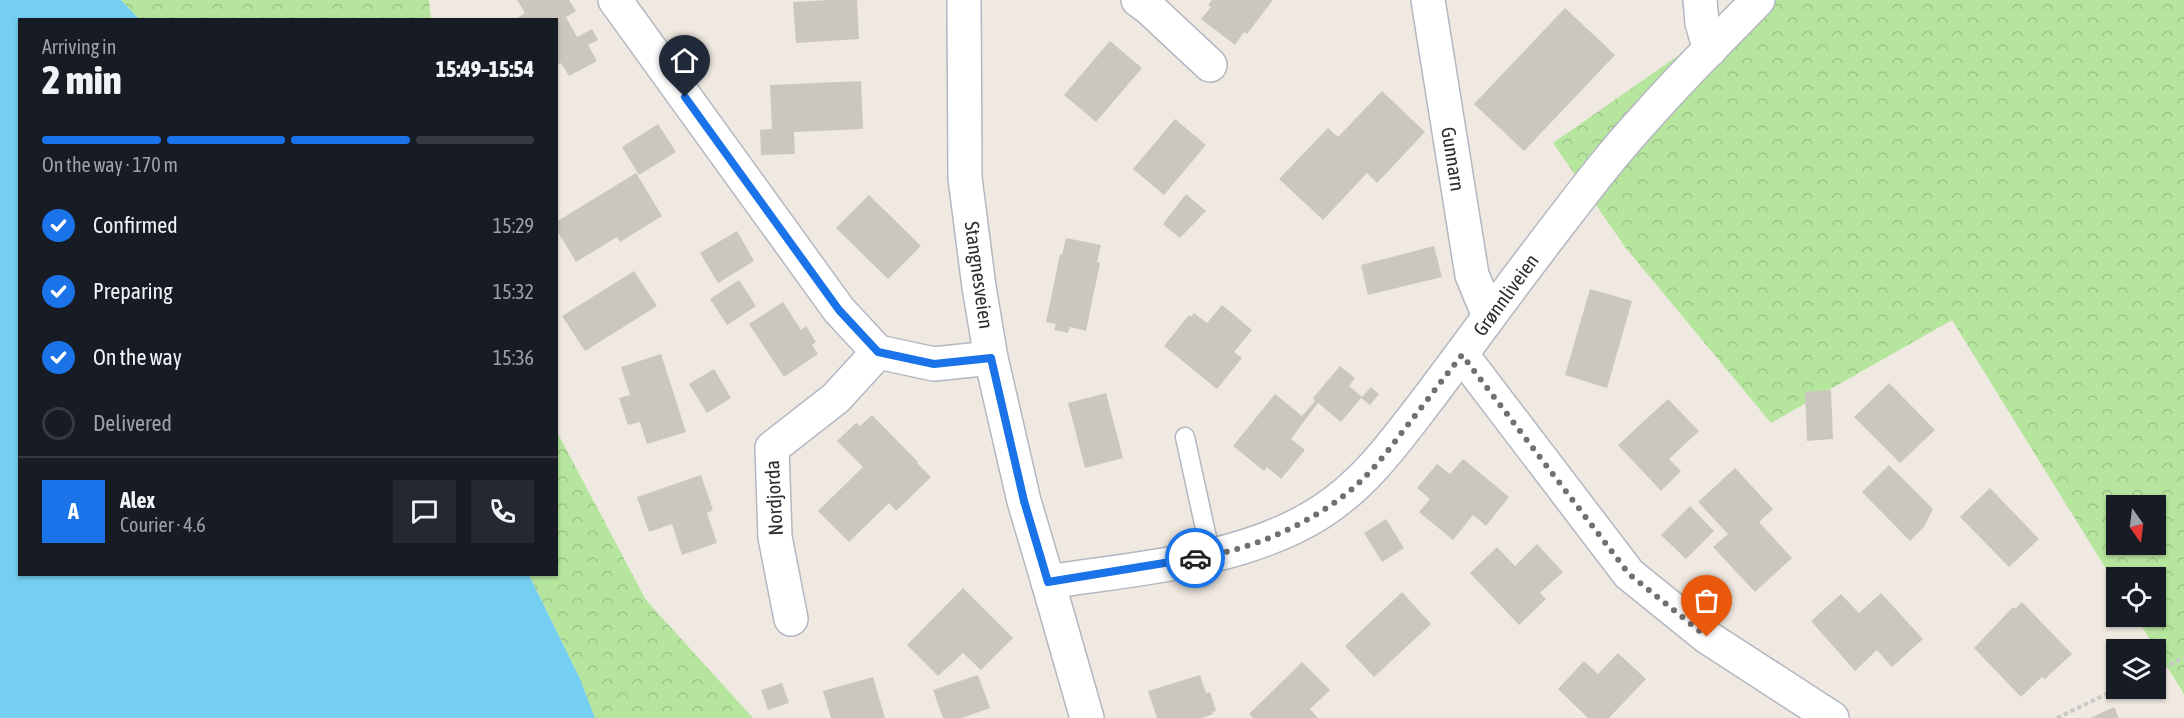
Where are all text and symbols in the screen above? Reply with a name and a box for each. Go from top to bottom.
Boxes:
text: Arriving in [42,35,116,58]
pin [659,35,710,97]
icon: home [668,44,701,77]
text: 15:49–15:54 [436,56,534,82]
text: 2 min [42,58,122,102]
street label: Gunnarn [1437,125,1470,193]
text: On the way · 170 m [42,153,178,176]
icon: check [42,209,75,242]
text: Confirmed [93,212,178,238]
text: 15:29 [493,214,534,237]
street label: Stangnesveien [961,220,998,330]
street label: Grønnliveien [1468,249,1543,340]
icon: check [42,275,75,308]
text: Preparing [93,278,173,304]
text: 15:32 [493,280,534,303]
icon: check [42,341,75,374]
text: On the way [93,344,182,370]
text: 15:36 [493,346,534,369]
text: Delivered [93,410,172,436]
street label: Nordjorda [760,460,787,536]
button: chat [393,480,456,543]
button: phone [471,480,534,543]
text: Alex [120,487,155,513]
north arrow [2106,495,2166,555]
map controls [2106,495,2166,699]
text: A [68,498,79,524]
text: Courier · 4.6 [120,513,206,536]
courier [1165,528,1225,588]
icon: car [1179,542,1212,575]
button: locate [2106,567,2166,627]
pin [1681,575,1732,637]
icon: bag [1690,584,1723,617]
button: layers [2106,639,2166,699]

